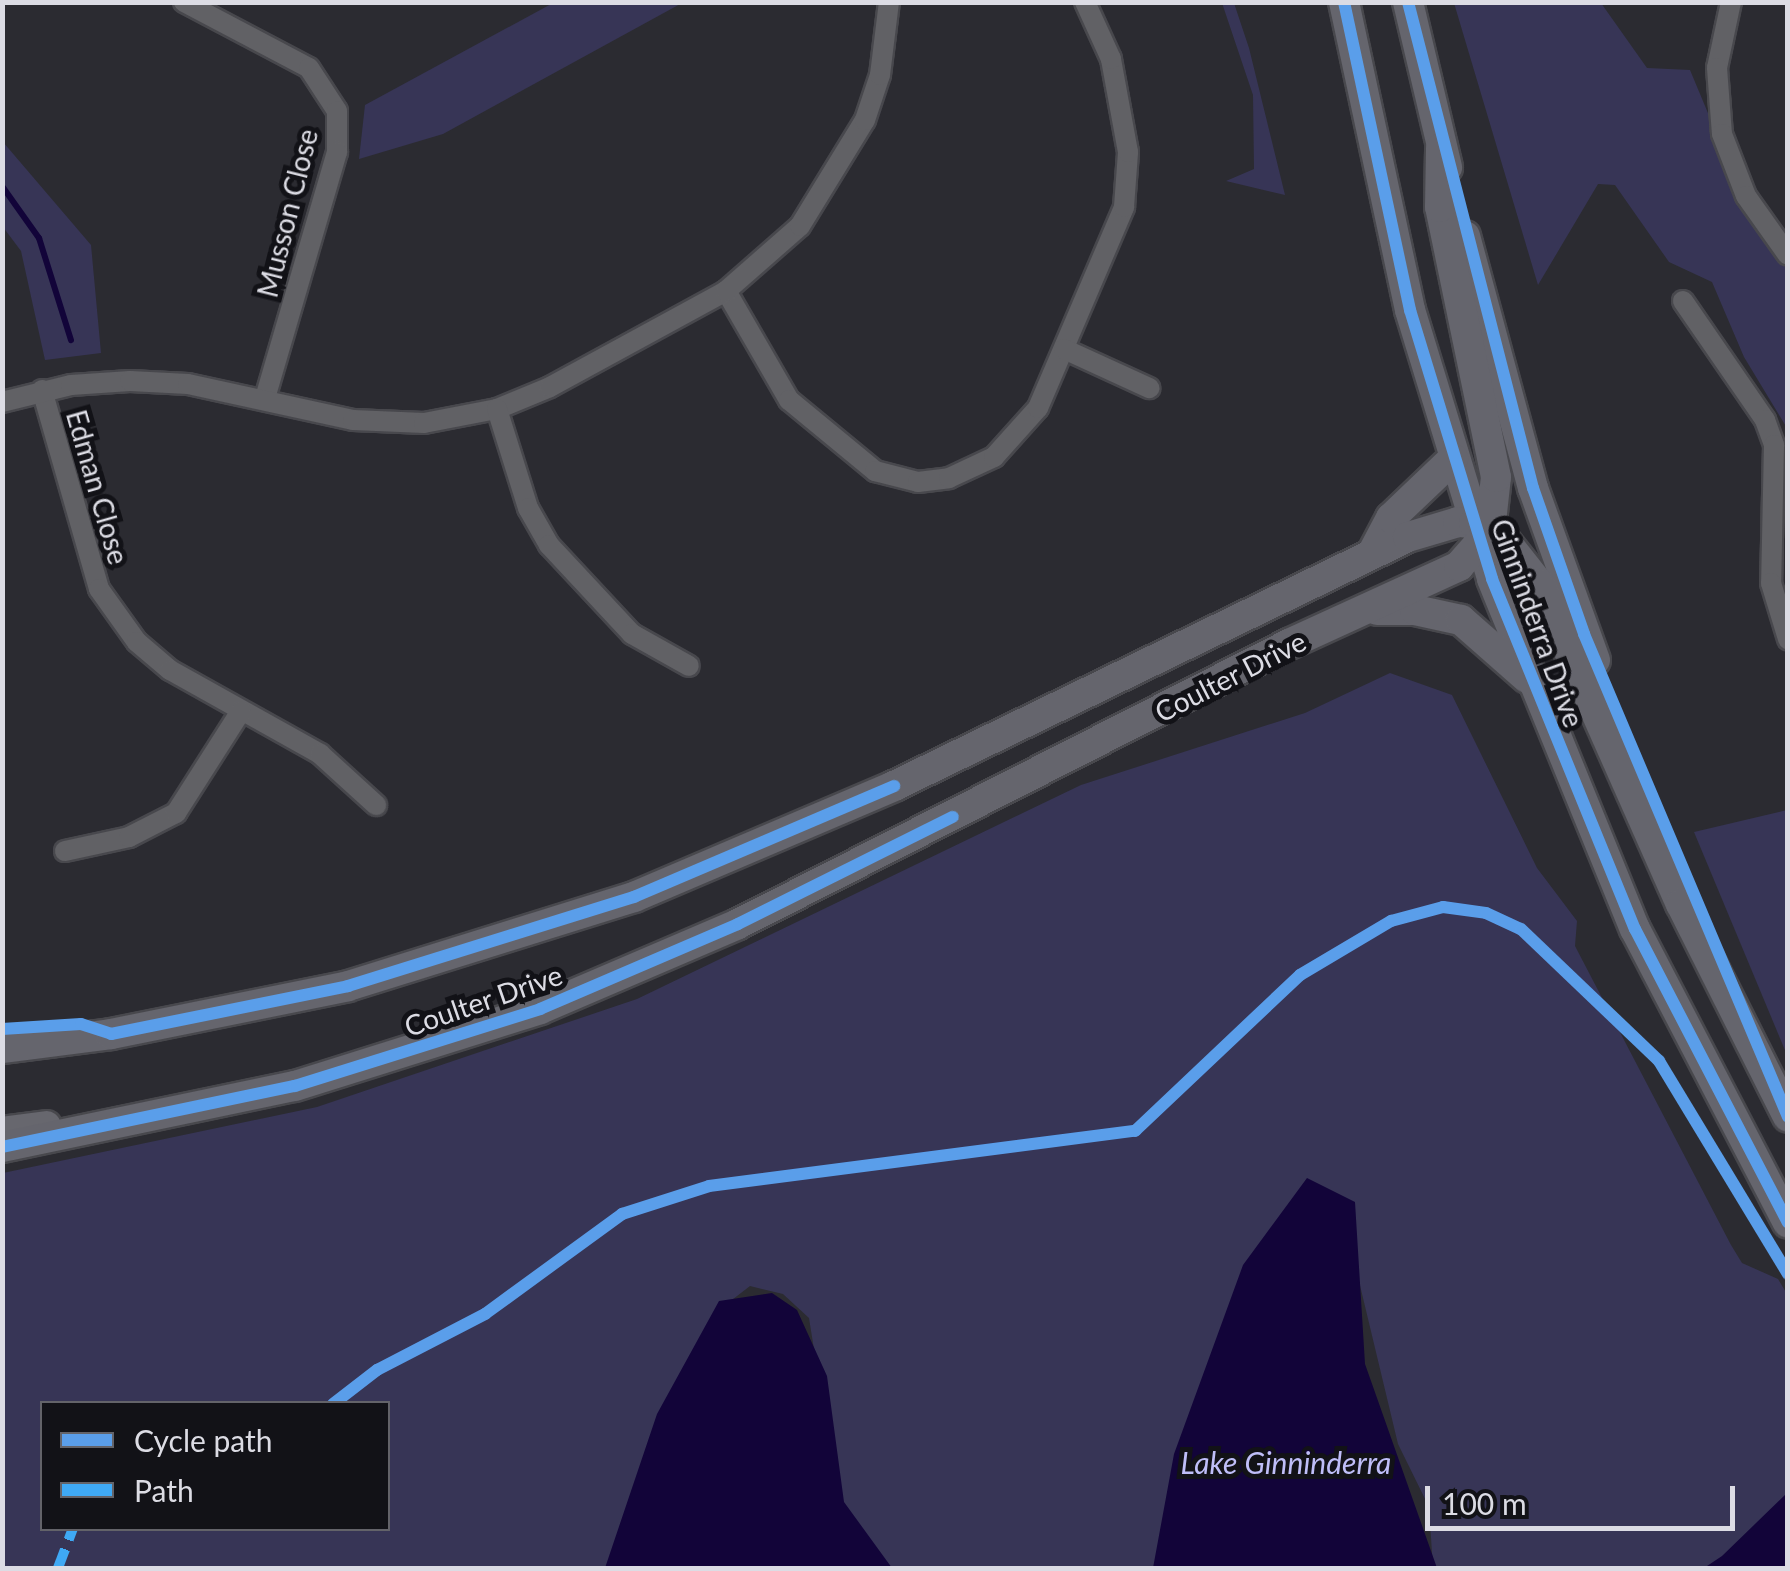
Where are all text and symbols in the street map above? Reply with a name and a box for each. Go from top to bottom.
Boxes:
street label: Musson Close [250,125,324,301]
street label: Edman Close [60,406,136,568]
street label: Ginninderra Drive [1485,514,1591,732]
street label: Coulter Drive [1149,623,1311,729]
street label: Coulter Drive [399,957,567,1043]
legend [40,1401,390,1531]
text: Cycle path [134,1422,273,1458]
water label: Lake Ginninderra [1181,1444,1391,1480]
scale bar [1430,1466,1740,1528]
text: Path [134,1472,194,1508]
text: 100 m [1442,1485,1527,1521]

